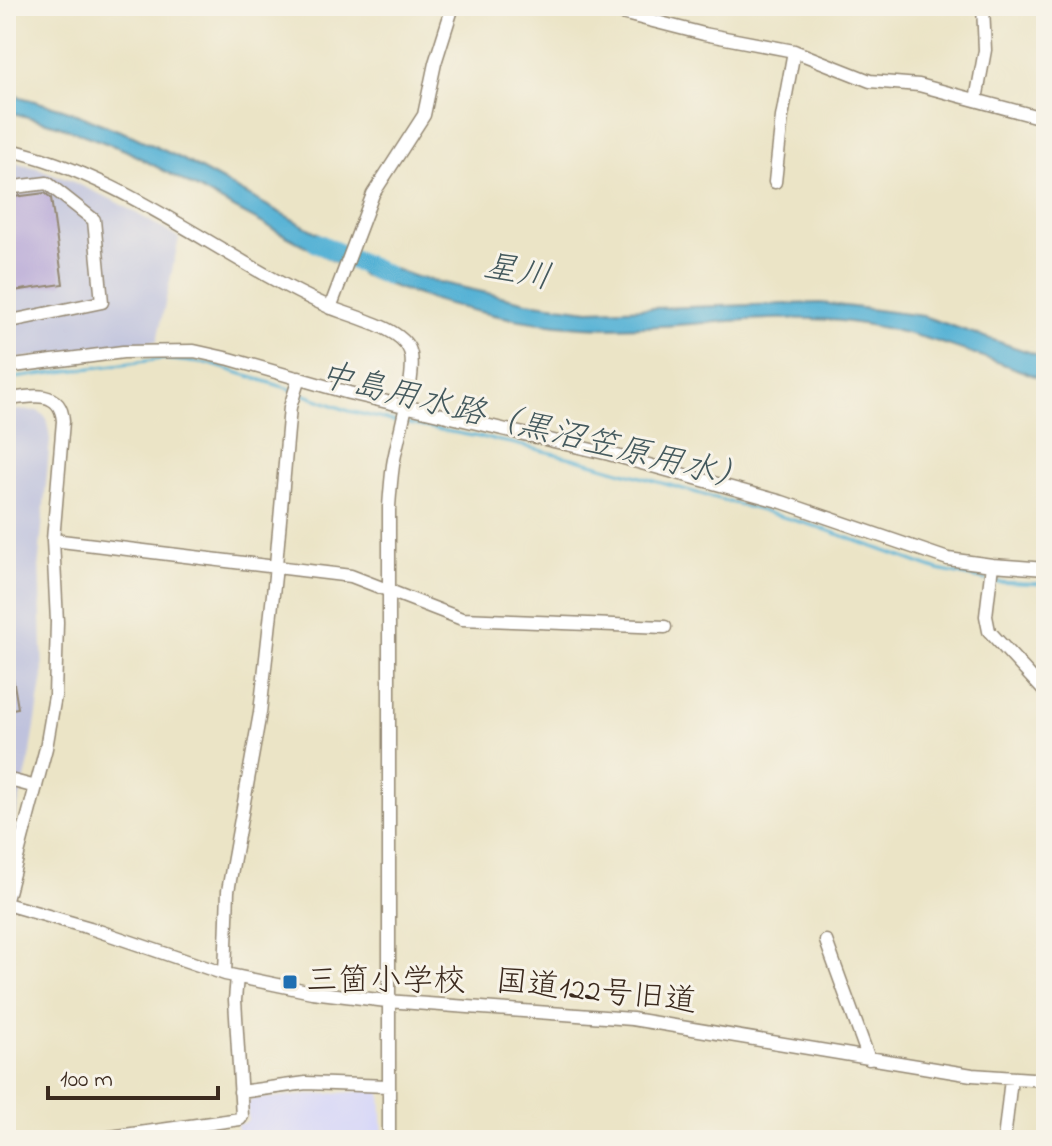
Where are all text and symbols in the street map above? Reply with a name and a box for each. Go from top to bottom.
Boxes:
water label: 星川 [479,243,555,305]
water label: 中島用水路（黒沼笠原用水） [314,351,754,507]
place label: 三箇小学校 [306,959,466,1006]
street label: 国道122号旧道 [493,959,699,1027]
marker: 三箇小学校 [281,973,299,991]
scale bar [48,1050,218,1100]
text: 100 m [60,1063,113,1098]

